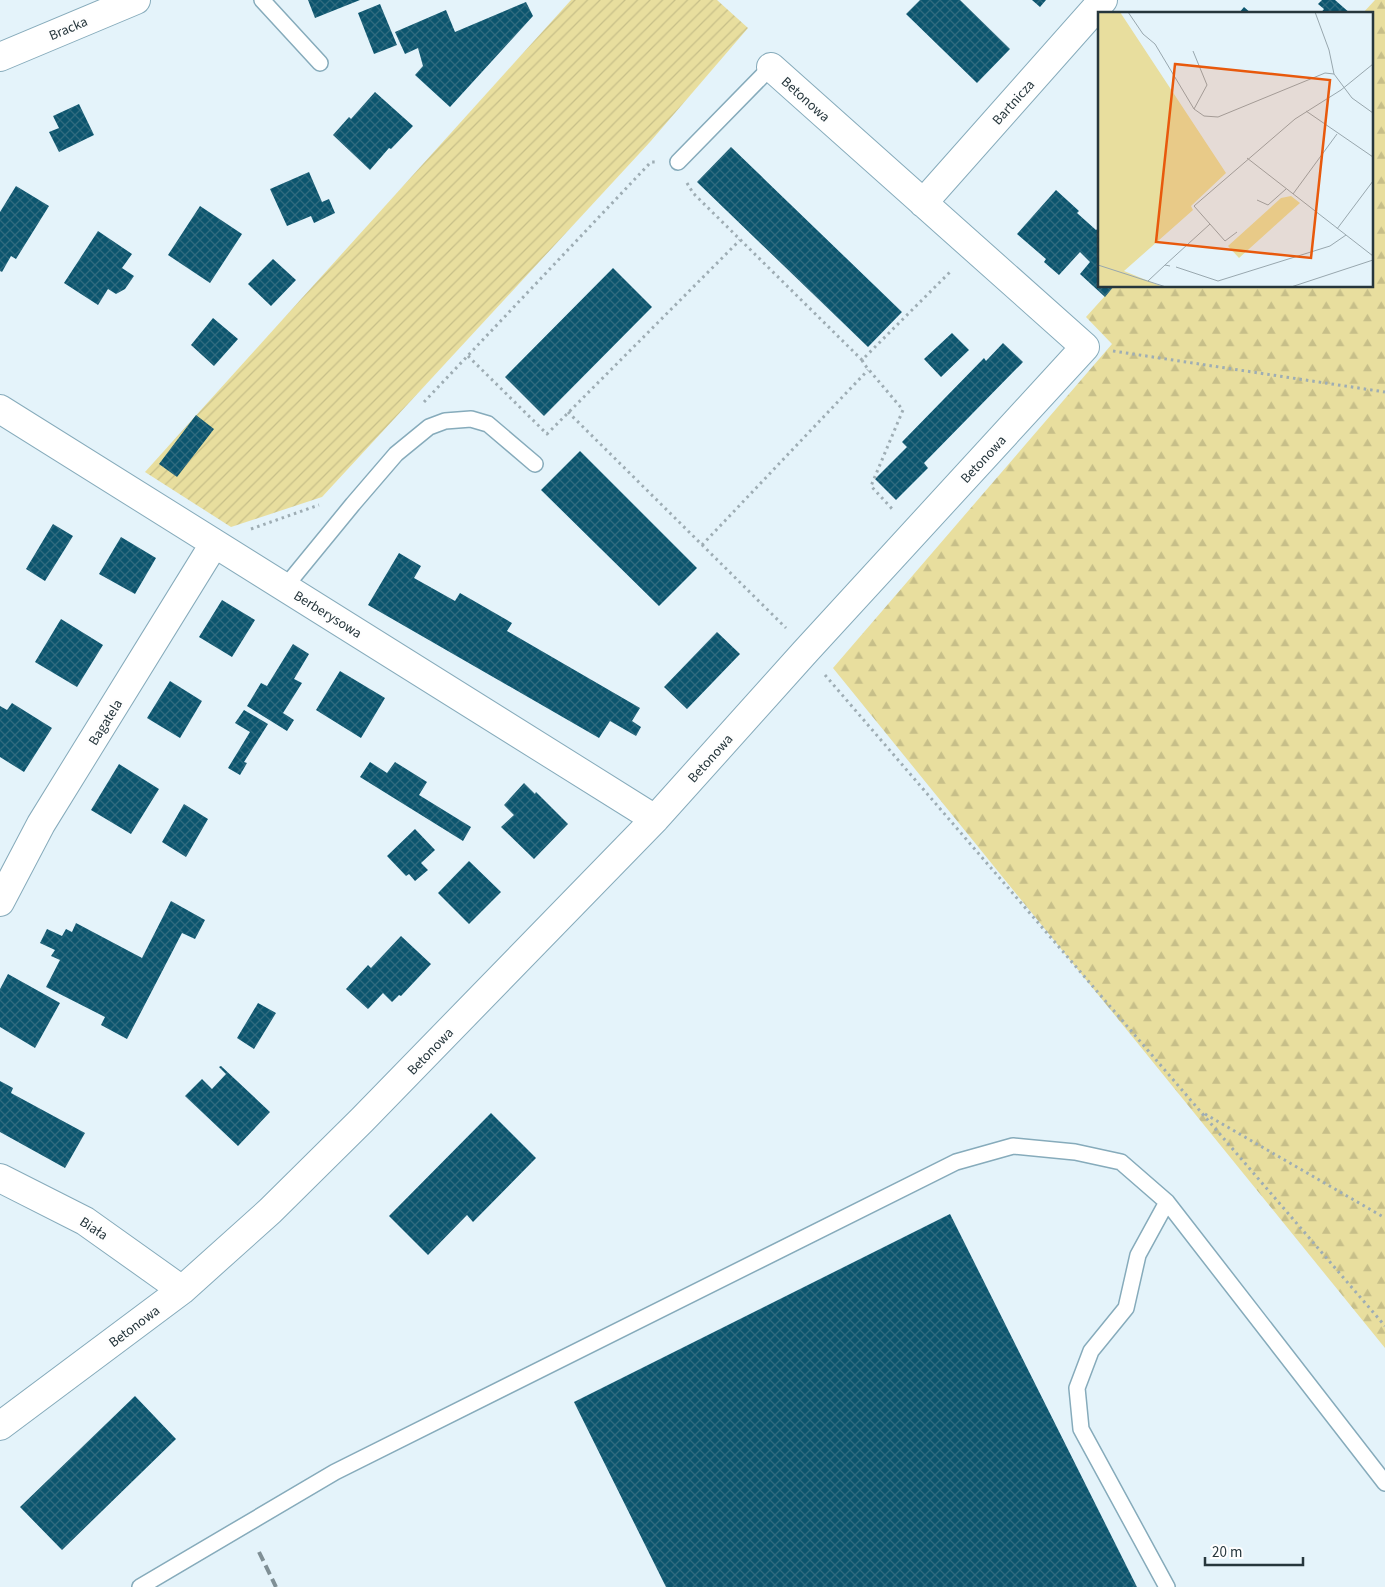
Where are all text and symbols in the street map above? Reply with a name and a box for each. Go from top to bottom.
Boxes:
street label: Bracka [46,12,91,46]
inset map [1098,12,1372,288]
street label: Betonowa [777,72,834,127]
street label: Bartnicza [988,76,1040,130]
street label: Betonowa [956,431,1011,488]
street label: Berberysowa [290,586,365,644]
street label: Bagatela [84,696,128,749]
street label: Betonowa [683,730,738,787]
street label: Betonowa [403,1023,459,1080]
street label: Biała [75,1212,111,1245]
street label: Betonowa [105,1301,164,1353]
scale bar [1205,1534,1302,1566]
text: 20 m [1212,1542,1242,1563]

